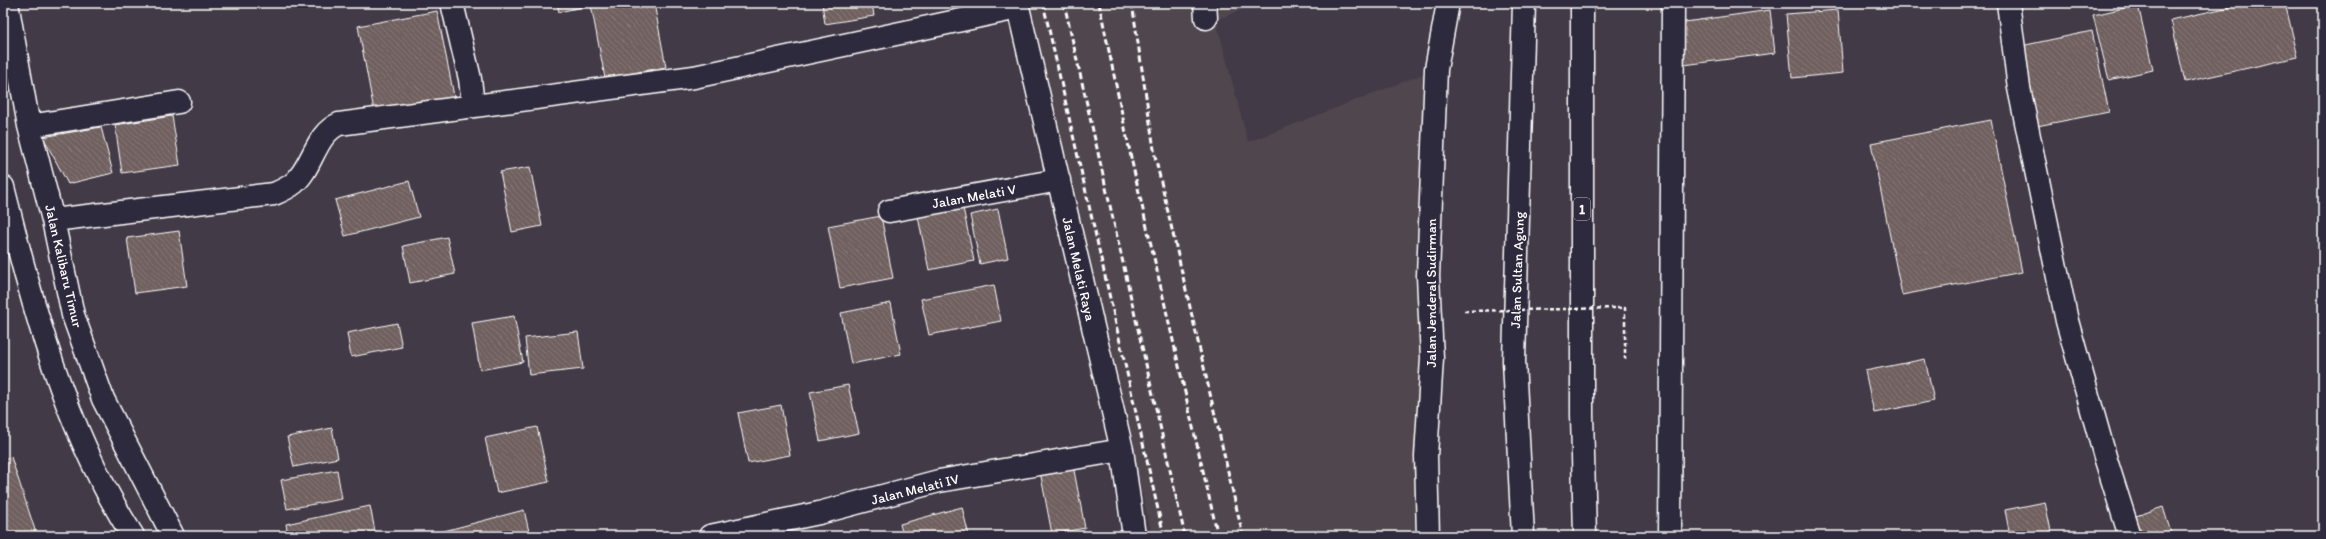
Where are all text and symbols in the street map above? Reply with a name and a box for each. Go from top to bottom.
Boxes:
street label: Jalan Melati V [931,181,1018,212]
road number: 1 [1574,198,1590,220]
street label: Jalan Kalibaru Timur [41,203,86,330]
street label: Jalan Sultan Agung [1507,210,1528,329]
street label: Jalan Melati Raya [1058,216,1099,323]
street label: Jalan Jenderal Sudirman [1423,218,1440,367]
street label: Jalan Melati IV [869,470,962,509]

